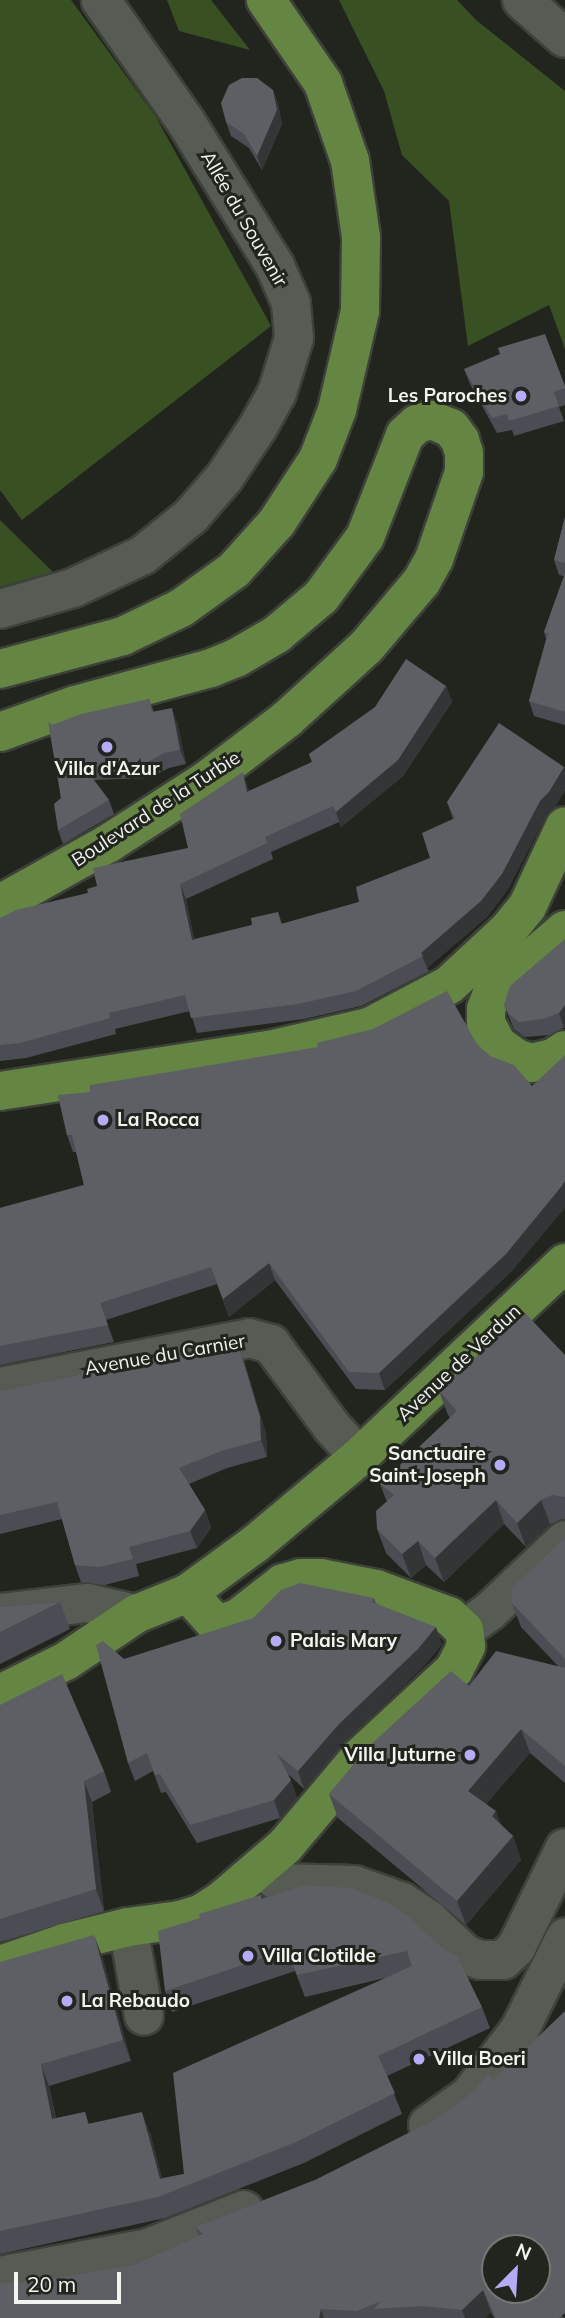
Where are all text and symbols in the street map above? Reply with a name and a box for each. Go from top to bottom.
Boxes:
street label: Allée du Souvenir [196,147,292,291]
place label: Les Paroches [388,385,507,407]
marker: Les Paroches [513,388,529,404]
marker: Villa d'Azur [99,739,115,755]
street label: Boulevard de la Turbie [68,746,244,872]
place label: Villa d'Azur [55,758,159,780]
place label: La Rocca [117,1109,200,1131]
marker: La Rocca [95,1112,111,1128]
street label: Avenue de Verdun [393,1300,525,1426]
street label: Avenue du Carnier [83,1330,247,1380]
place label: Sanctuaire Saint-Joseph [369,1443,486,1487]
marker: Sanctuaire Saint-Joseph [492,1457,508,1473]
place label: Palais Mary [290,1630,397,1652]
marker: Palais Mary [268,1633,284,1649]
place label: Villa Juturne [344,1744,456,1766]
marker: Villa Juturne [462,1747,478,1763]
place label: Villa Clotilde [262,1945,376,1967]
marker: Villa Clotilde [240,1948,256,1964]
place label: La Rebaudo [81,1990,190,2012]
marker: La Rebaudo [59,1993,75,2009]
place label: Villa Boeri [433,2048,526,2070]
marker: Villa Boeri [411,2051,427,2067]
north arrow [481,2234,551,2304]
text: N [512,2238,535,2266]
scale bar [18,2258,124,2302]
text: 20 m [27,2271,76,2297]

